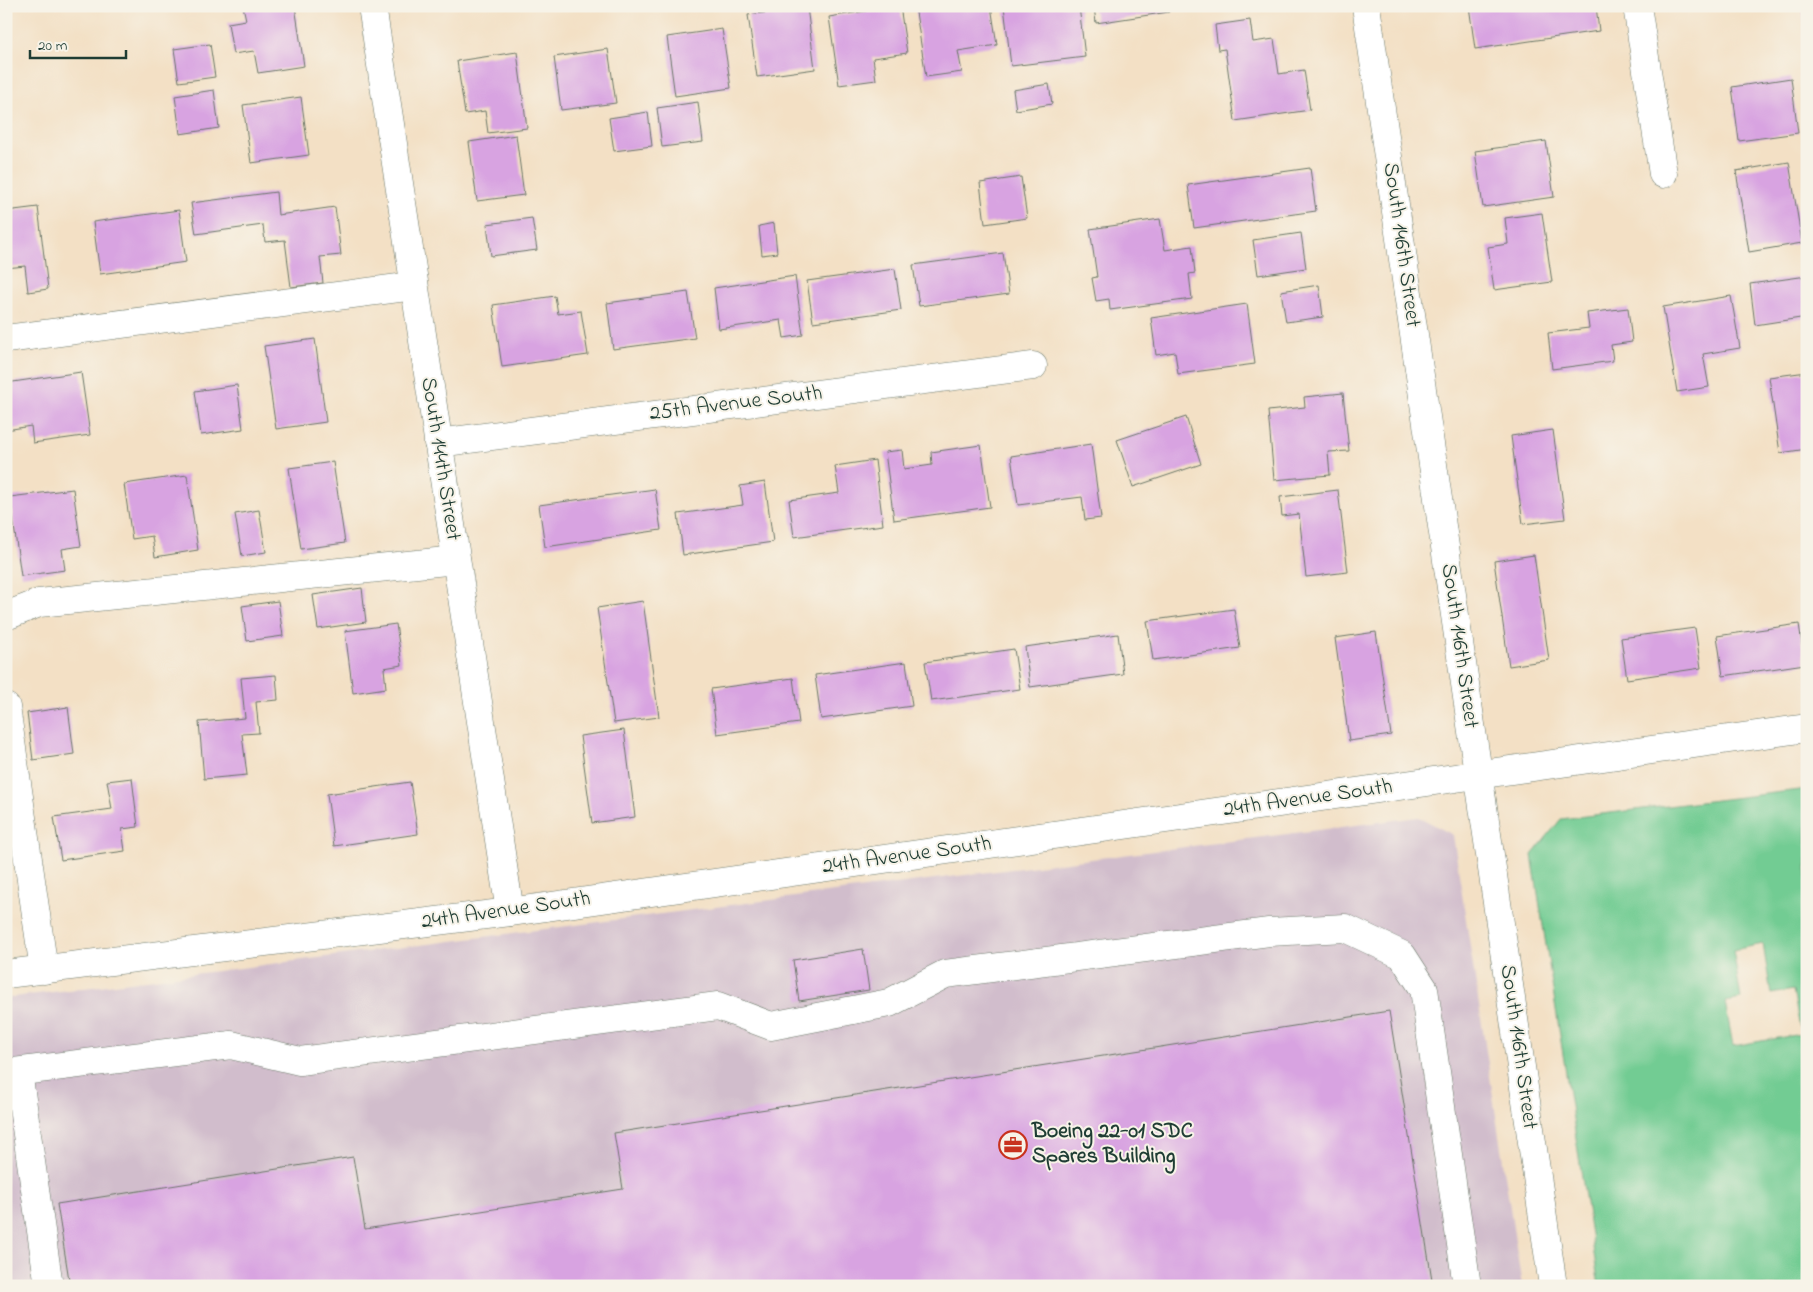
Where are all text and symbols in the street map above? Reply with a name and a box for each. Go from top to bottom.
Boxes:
scale bar [30,28,126,60]
text: 20 m [38,35,68,57]
street label: South 146th Street [1374,161,1428,330]
street label: South 144th Street [411,375,469,544]
street label: 25th Avenue South [648,378,824,430]
street label: South 146th Street [1432,562,1486,731]
street label: 24th Avenue South [1221,771,1395,827]
street label: 24th Avenue South [820,828,994,884]
street label: 24th Avenue South [419,883,593,939]
street label: South 146th Street [1491,963,1545,1132]
place label: Boeing 22-01 SDC Spares Building [1031,1116,1193,1174]
office icon: Boeing 22-01 SDC Spares Building [998,1130,1028,1160]

